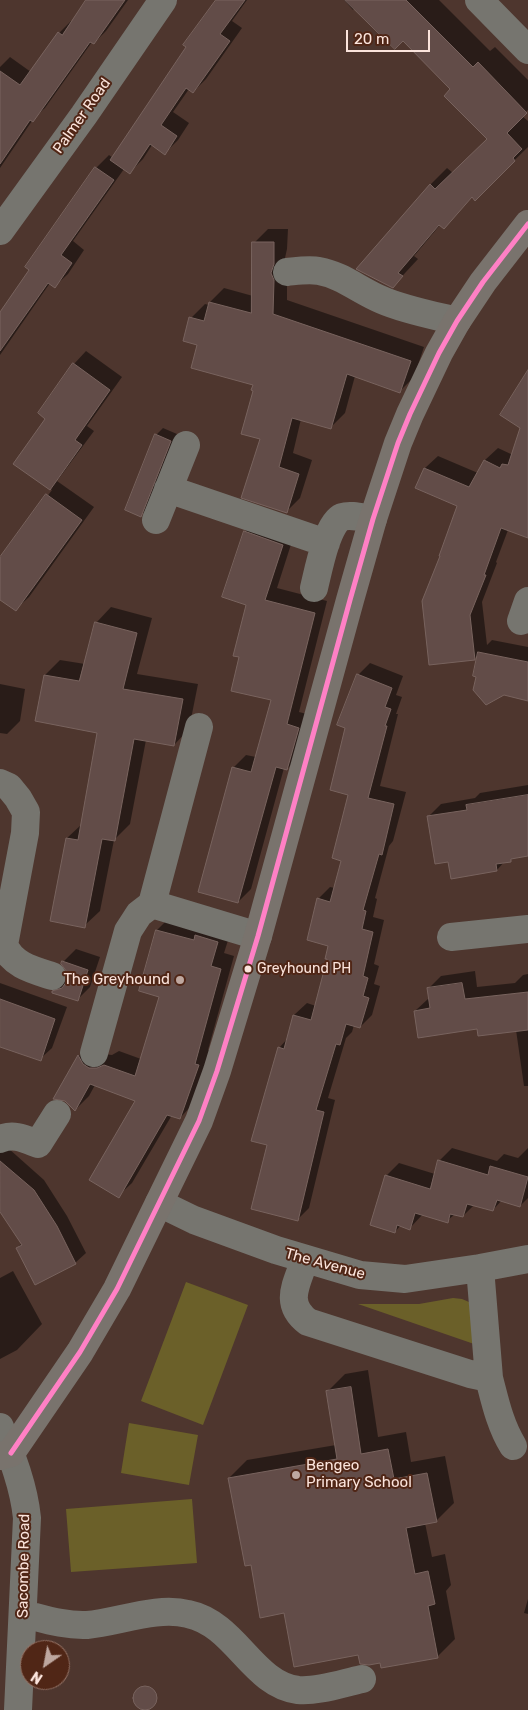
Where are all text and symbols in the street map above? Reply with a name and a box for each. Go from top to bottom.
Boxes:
scale bar [348,20,432,52]
text: 20 m [354,30,389,48]
street label: Palmer Road [49,75,115,157]
place label: Greyhound PH [257,961,351,977]
marker: Greyhound PH [243,964,253,974]
place label: The Greyhound [63,971,170,989]
marker: The Greyhound [174,974,186,986]
street label: The Avenue [283,1245,367,1283]
place label: Bengeo Primary School [306,1457,412,1492]
marker: Bengeo Primary School [290,1469,302,1481]
street label: Sacombe Road [14,1514,34,1618]
north arrow [20,1640,70,1690]
text: N [28,1667,46,1687]

